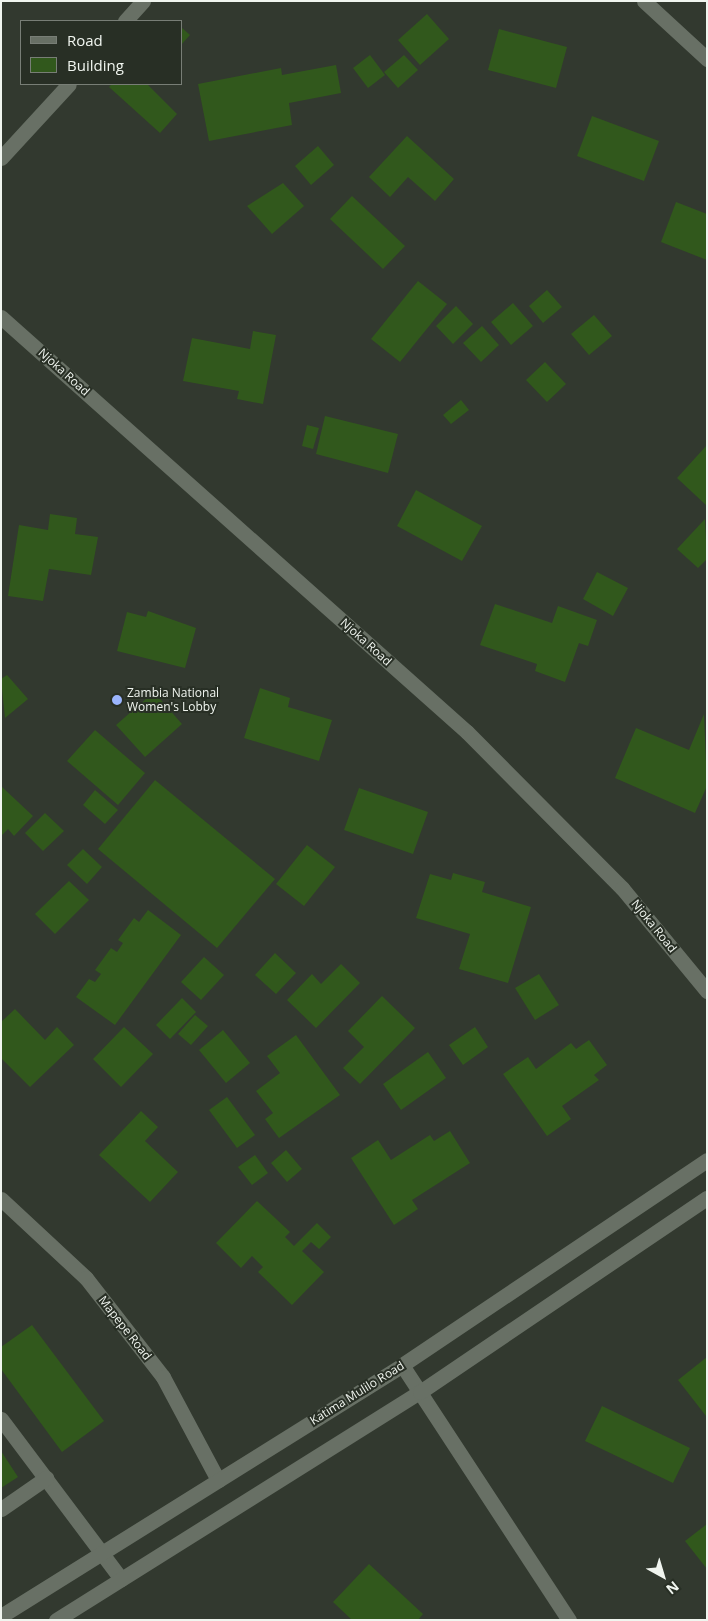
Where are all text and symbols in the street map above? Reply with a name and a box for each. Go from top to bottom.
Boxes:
legend [20,20,182,85]
text: Road [67,30,103,50]
text: Building [67,55,124,75]
street label: Njoka Road [35,345,93,399]
street label: Njoka Road [337,615,395,669]
place label: Zambia National Women's Lobby [127,686,219,714]
marker: Zambia National Women's Lobby [111,694,123,706]
street label: Njoka Road [628,897,680,955]
street label: Mapepe Road [96,1293,154,1363]
street label: Katima Mulilo Road [307,1358,407,1428]
north arrow [638,1551,688,1601]
text: N [662,1577,683,1599]

